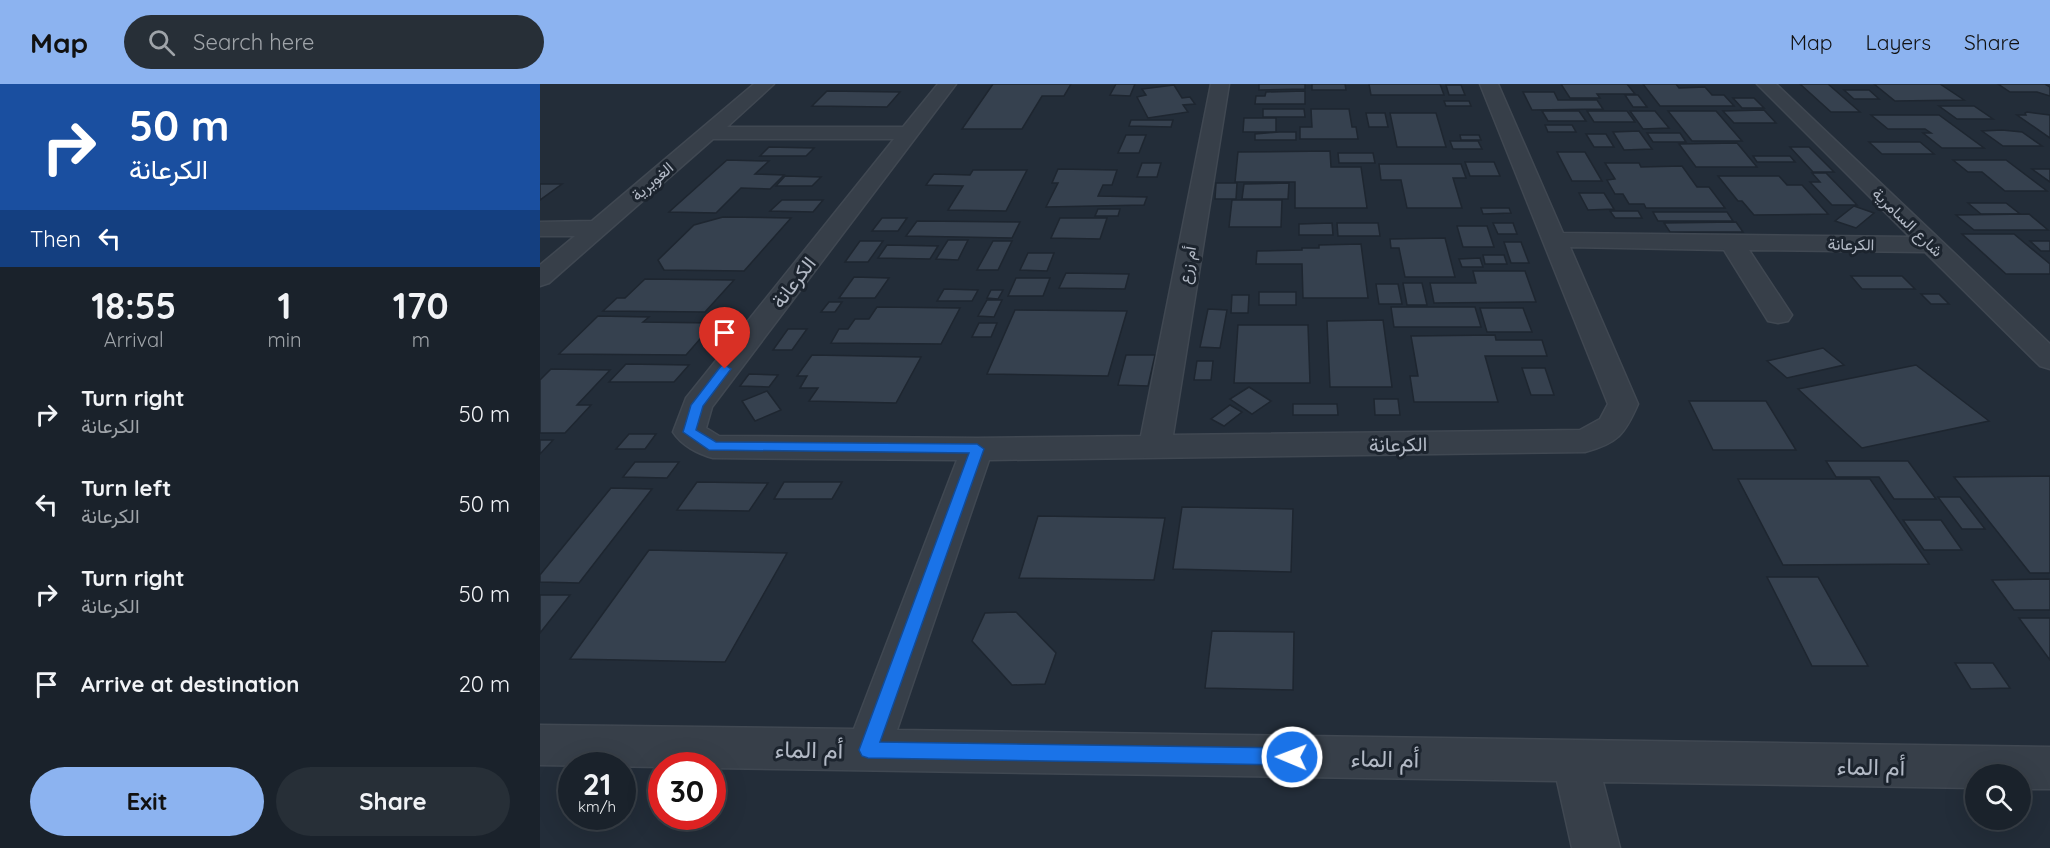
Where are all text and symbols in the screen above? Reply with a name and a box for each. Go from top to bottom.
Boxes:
search box [124,15,544,69]
text: Map [30,25,88,60]
icon: search [145,26,178,59]
text: Search here [193,28,315,56]
text: Map [1790,29,1833,55]
text: Layers [1866,29,1931,55]
text: Share [1964,29,2020,55]
text: 50 m [129,99,229,152]
icon: right [30,108,108,186]
text: الكرعانة [129,152,208,186]
street label: الغويرية [627,157,678,206]
street label: شارع السامرية [1867,183,1948,262]
icon: left [93,222,126,255]
text: Then [30,225,81,253]
street label: الكرعانة [1827,234,1875,255]
street label: أم زرع [1174,244,1202,286]
street label: الكرعانة [765,251,822,313]
text: 18:55 [91,283,176,328]
text: 1 [278,283,292,328]
text: 170 [393,283,449,328]
pin [699,307,750,369]
icon: arrive [708,316,741,349]
text: Arrival [104,327,164,352]
text: min [268,327,302,352]
text: m [412,327,430,352]
text: Turn right [81,384,185,412]
icon: right [30,398,63,431]
text: 50 m [459,400,510,428]
text: الكرعانة [81,413,140,438]
street label: الكرعانة [1369,431,1427,458]
text: Turn left [81,474,171,502]
icon: left [30,488,63,521]
text: 50 m [459,490,510,518]
text: الكرعانة [81,503,140,528]
text: Turn right [81,564,185,592]
icon: right [30,578,63,611]
text: 50 m [459,580,510,608]
text: الكرعانة [81,593,140,618]
icon: arrive [30,668,63,701]
text: Arrive at destination [81,670,299,698]
text: 20 m [459,670,510,698]
position arrow [1260,725,1324,789]
street label: أم الماء [774,733,844,767]
street label: أم الماء [1350,742,1420,776]
street label: أم الماء [1836,750,1906,784]
speed limit sign: 30 [648,752,726,830]
map controls [1965,764,2031,830]
button: search [1965,764,2031,830]
text: 21 [583,765,611,803]
button: Exit [30,767,264,836]
button: Share [276,767,510,836]
text: km/h [578,797,616,816]

